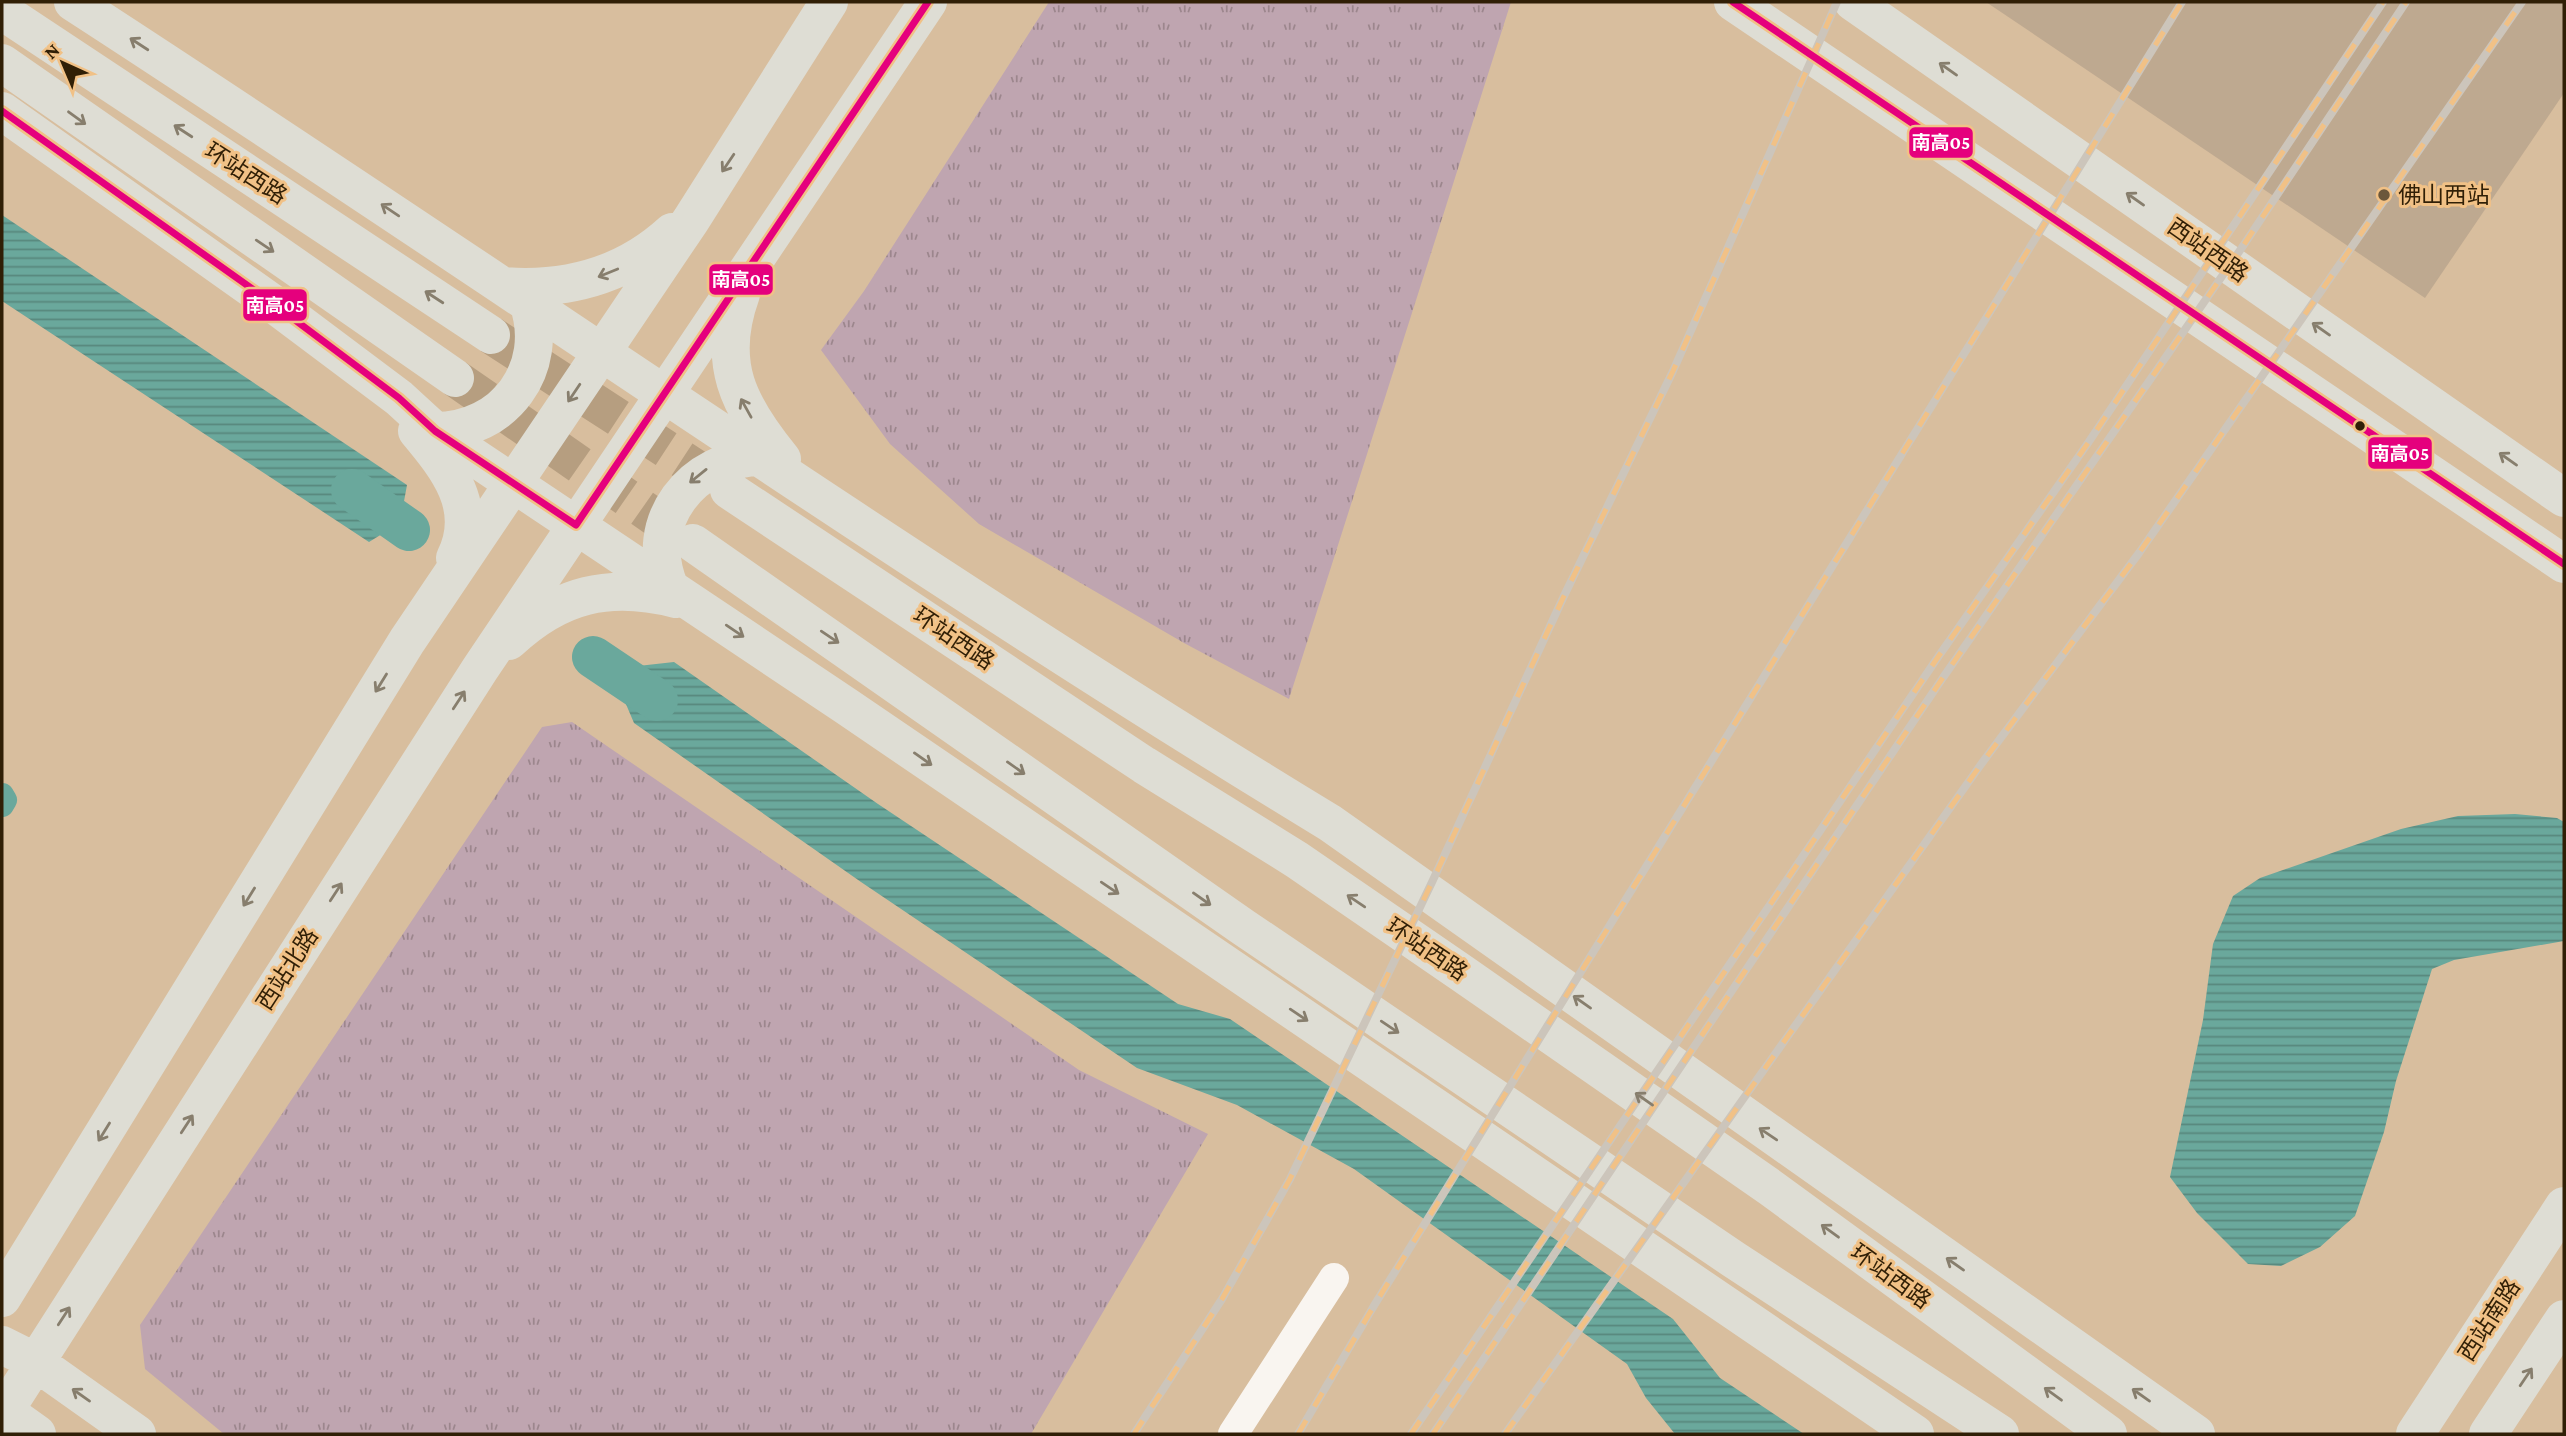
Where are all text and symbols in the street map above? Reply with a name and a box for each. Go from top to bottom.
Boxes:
north arrow [28,28,98,98]
one-way arrow [129,37,149,51]
text: N [40,39,64,63]
one-way arrow [1939,62,1958,76]
one-way arrow [67,111,86,125]
one-way arrow [173,124,193,138]
line badge: 南高05 [1908,126,1974,159]
text: 南高05 [1912,132,1970,153]
street label: 环站西路 [200,137,292,209]
one-way arrow [721,153,735,173]
place label: 佛山西站 [2398,182,2490,208]
marker: 佛山西站 [2376,187,2392,203]
one-way arrow [2126,192,2145,206]
one-way arrow [380,203,400,217]
street label: 西站西路 [2163,213,2253,287]
one-way arrow [255,239,274,253]
line badge: 南高05 [708,263,774,296]
one-way arrow [597,268,619,281]
text: 南高05 [712,269,770,290]
line badge: 南高05 [242,288,308,322]
one-way arrow [424,290,444,304]
text: 南高05 [246,295,304,316]
one-way arrow [2312,322,2331,336]
one-way arrow [567,383,581,402]
one-way arrow [739,398,753,418]
unlabelled marker [2353,419,2367,433]
line badge: 南高05 [2367,436,2433,470]
text: 南高05 [2371,443,2429,464]
one-way arrow [2499,452,2518,466]
one-way arrow [690,469,708,484]
street label: 环站西路 [909,601,999,675]
one-way arrow [724,624,744,638]
one-way arrow [820,630,839,644]
one-way arrow [374,672,388,692]
one-way arrow [453,691,467,711]
one-way arrow [913,752,932,766]
one-way arrow [1006,761,1025,775]
one-way arrow [1100,881,1119,895]
one-way arrow [329,882,343,902]
one-way arrow [241,887,256,906]
one-way arrow [1192,892,1211,906]
one-way arrow [1347,894,1366,908]
street label: 环站西路 [1382,912,1472,986]
street label: 西站北路 [251,923,323,1015]
one-way arrow [1573,995,1592,1009]
one-way arrow [1289,1008,1308,1022]
one-way arrow [1380,1020,1399,1034]
one-way arrow [1635,1092,1654,1106]
one-way arrow [180,1115,194,1135]
one-way arrow [96,1122,110,1142]
one-way arrow [1759,1126,1778,1141]
one-way arrow [1821,1224,1840,1238]
street label: 环站西路 [1846,1238,1936,1314]
one-way arrow [1946,1257,1965,1271]
street label: 西站南路 [2453,1274,2525,1366]
one-way arrow [57,1306,71,1326]
one-way arrow [2519,1368,2533,1388]
one-way arrow [2044,1387,2063,1401]
one-way arrow [72,1388,91,1402]
one-way arrow [2132,1388,2151,1402]

